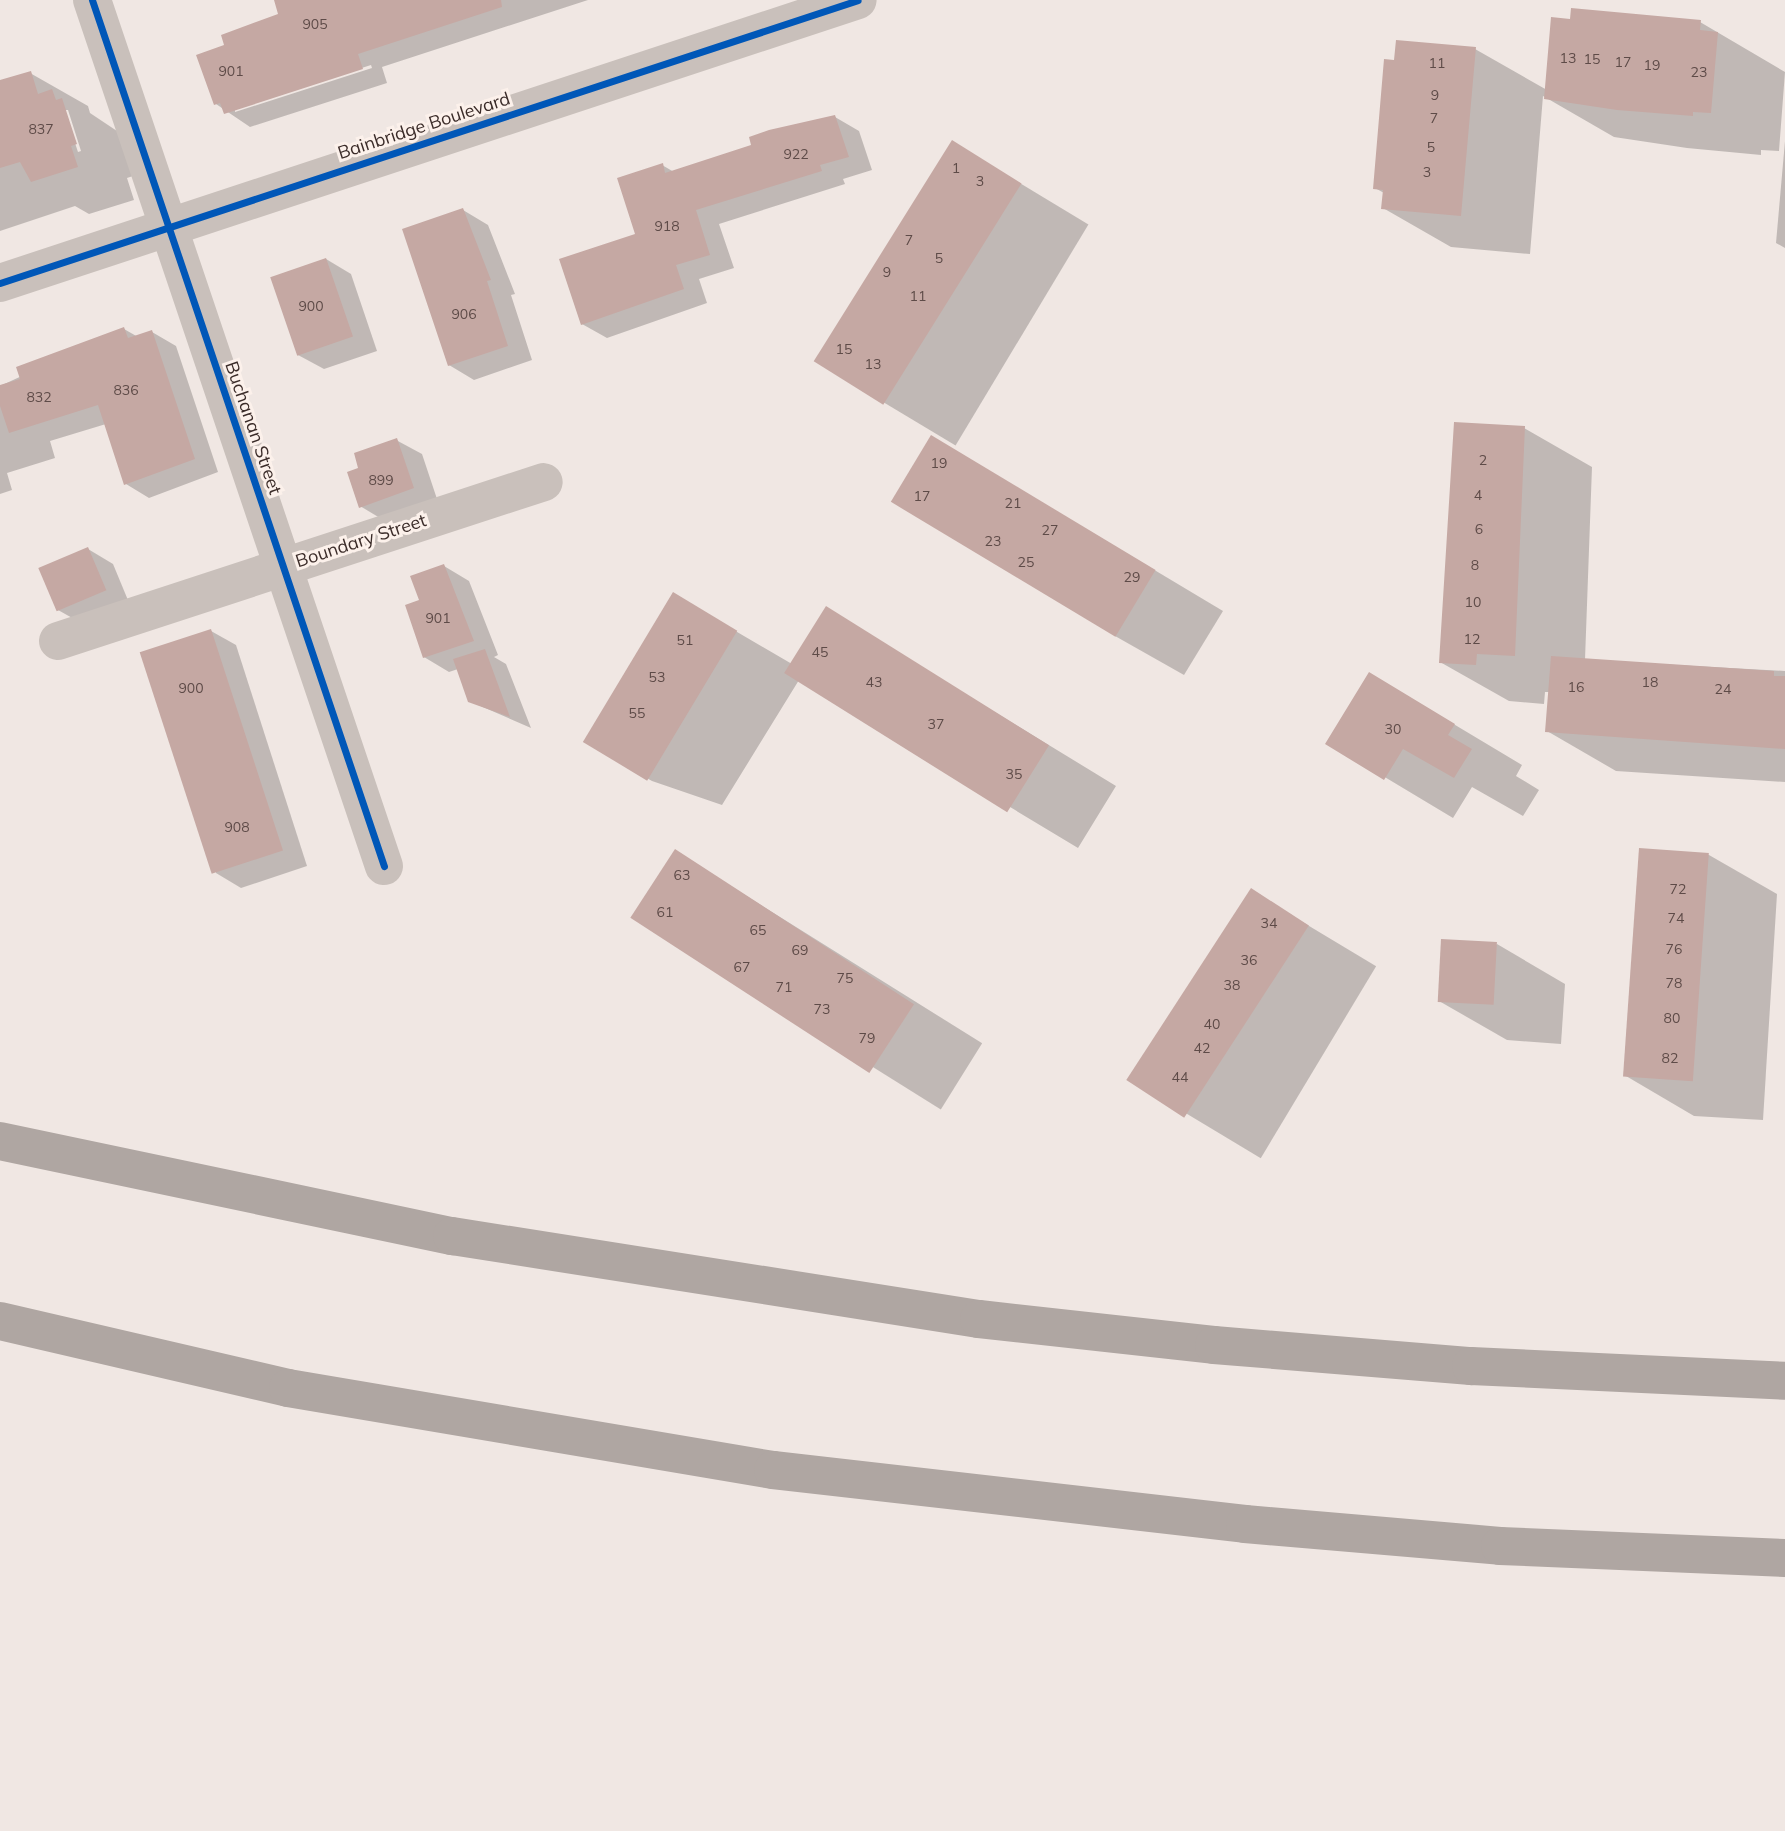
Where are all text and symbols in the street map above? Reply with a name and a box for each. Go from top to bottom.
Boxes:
house number: 905 [302,16,328,32]
house number: 13 [1560,50,1576,66]
house number: 15 [1584,51,1600,67]
house number: 17 [1615,54,1631,70]
house number: 11 [1429,55,1445,71]
house number: 19 [1644,57,1660,73]
house number: 901 [218,63,244,79]
house number: 23 [1691,64,1707,80]
house number: 9 [1431,87,1439,103]
street label: Bainbridge Boulevard [335,88,513,164]
house number: 7 [1430,110,1438,126]
house number: 837 [28,121,54,137]
house number: 5 [1427,139,1435,155]
house number: 922 [783,146,809,162]
house number: 1 [952,160,960,176]
house number: 3 [1423,164,1431,180]
house number: 3 [976,173,984,189]
house number: 918 [654,218,680,234]
house number: 7 [905,232,913,248]
house number: 5 [935,250,943,266]
house number: 9 [883,264,891,280]
house number: 11 [910,288,926,304]
house number: 900 [298,298,324,314]
house number: 906 [451,306,477,322]
house number: 15 [836,341,852,357]
house number: 13 [865,356,881,372]
street label: Buchanan Street [220,359,286,497]
house number: 836 [113,382,139,398]
house number: 832 [26,389,52,405]
house number: 2 [1479,452,1487,468]
house number: 19 [931,455,947,471]
house number: 899 [368,472,394,488]
house number: 4 [1474,487,1482,503]
house number: 17 [914,488,930,504]
house number: 21 [1005,495,1021,511]
street label: Boundary Street [293,510,429,572]
house number: 6 [1475,521,1483,537]
house number: 27 [1042,522,1058,538]
house number: 23 [985,533,1001,549]
house number: 25 [1018,554,1034,570]
house number: 8 [1471,557,1479,573]
house number: 29 [1124,569,1140,585]
house number: 10 [1465,594,1481,610]
house number: 901 [425,610,451,626]
house number: 12 [1464,631,1480,647]
house number: 51 [677,632,693,648]
house number: 45 [812,644,828,660]
house number: 53 [649,669,665,685]
house number: 43 [866,674,882,690]
house number: 18 [1642,674,1658,690]
house number: 16 [1568,679,1584,695]
house number: 900 [178,680,204,696]
house number: 24 [1715,681,1731,697]
house number: 55 [629,705,645,721]
house number: 37 [928,716,944,732]
house number: 30 [1385,721,1401,737]
house number: 35 [1006,766,1022,782]
house number: 908 [224,819,250,835]
house number: 63 [674,867,690,883]
house number: 72 [1670,881,1686,897]
house number: 61 [657,904,673,920]
house number: 74 [1668,910,1684,926]
house number: 34 [1261,915,1277,931]
house number: 65 [750,922,766,938]
house number: 76 [1666,941,1682,957]
house number: 69 [792,942,808,958]
house number: 36 [1241,952,1257,968]
house number: 67 [734,959,750,975]
house number: 75 [837,970,853,986]
house number: 78 [1666,975,1682,991]
house number: 38 [1224,977,1240,993]
house number: 71 [776,979,792,995]
house number: 73 [814,1001,830,1017]
house number: 80 [1664,1010,1680,1026]
house number: 40 [1204,1016,1220,1032]
house number: 79 [859,1030,875,1046]
house number: 42 [1194,1040,1210,1056]
house number: 82 [1662,1050,1678,1066]
house number: 44 [1172,1069,1188,1085]

